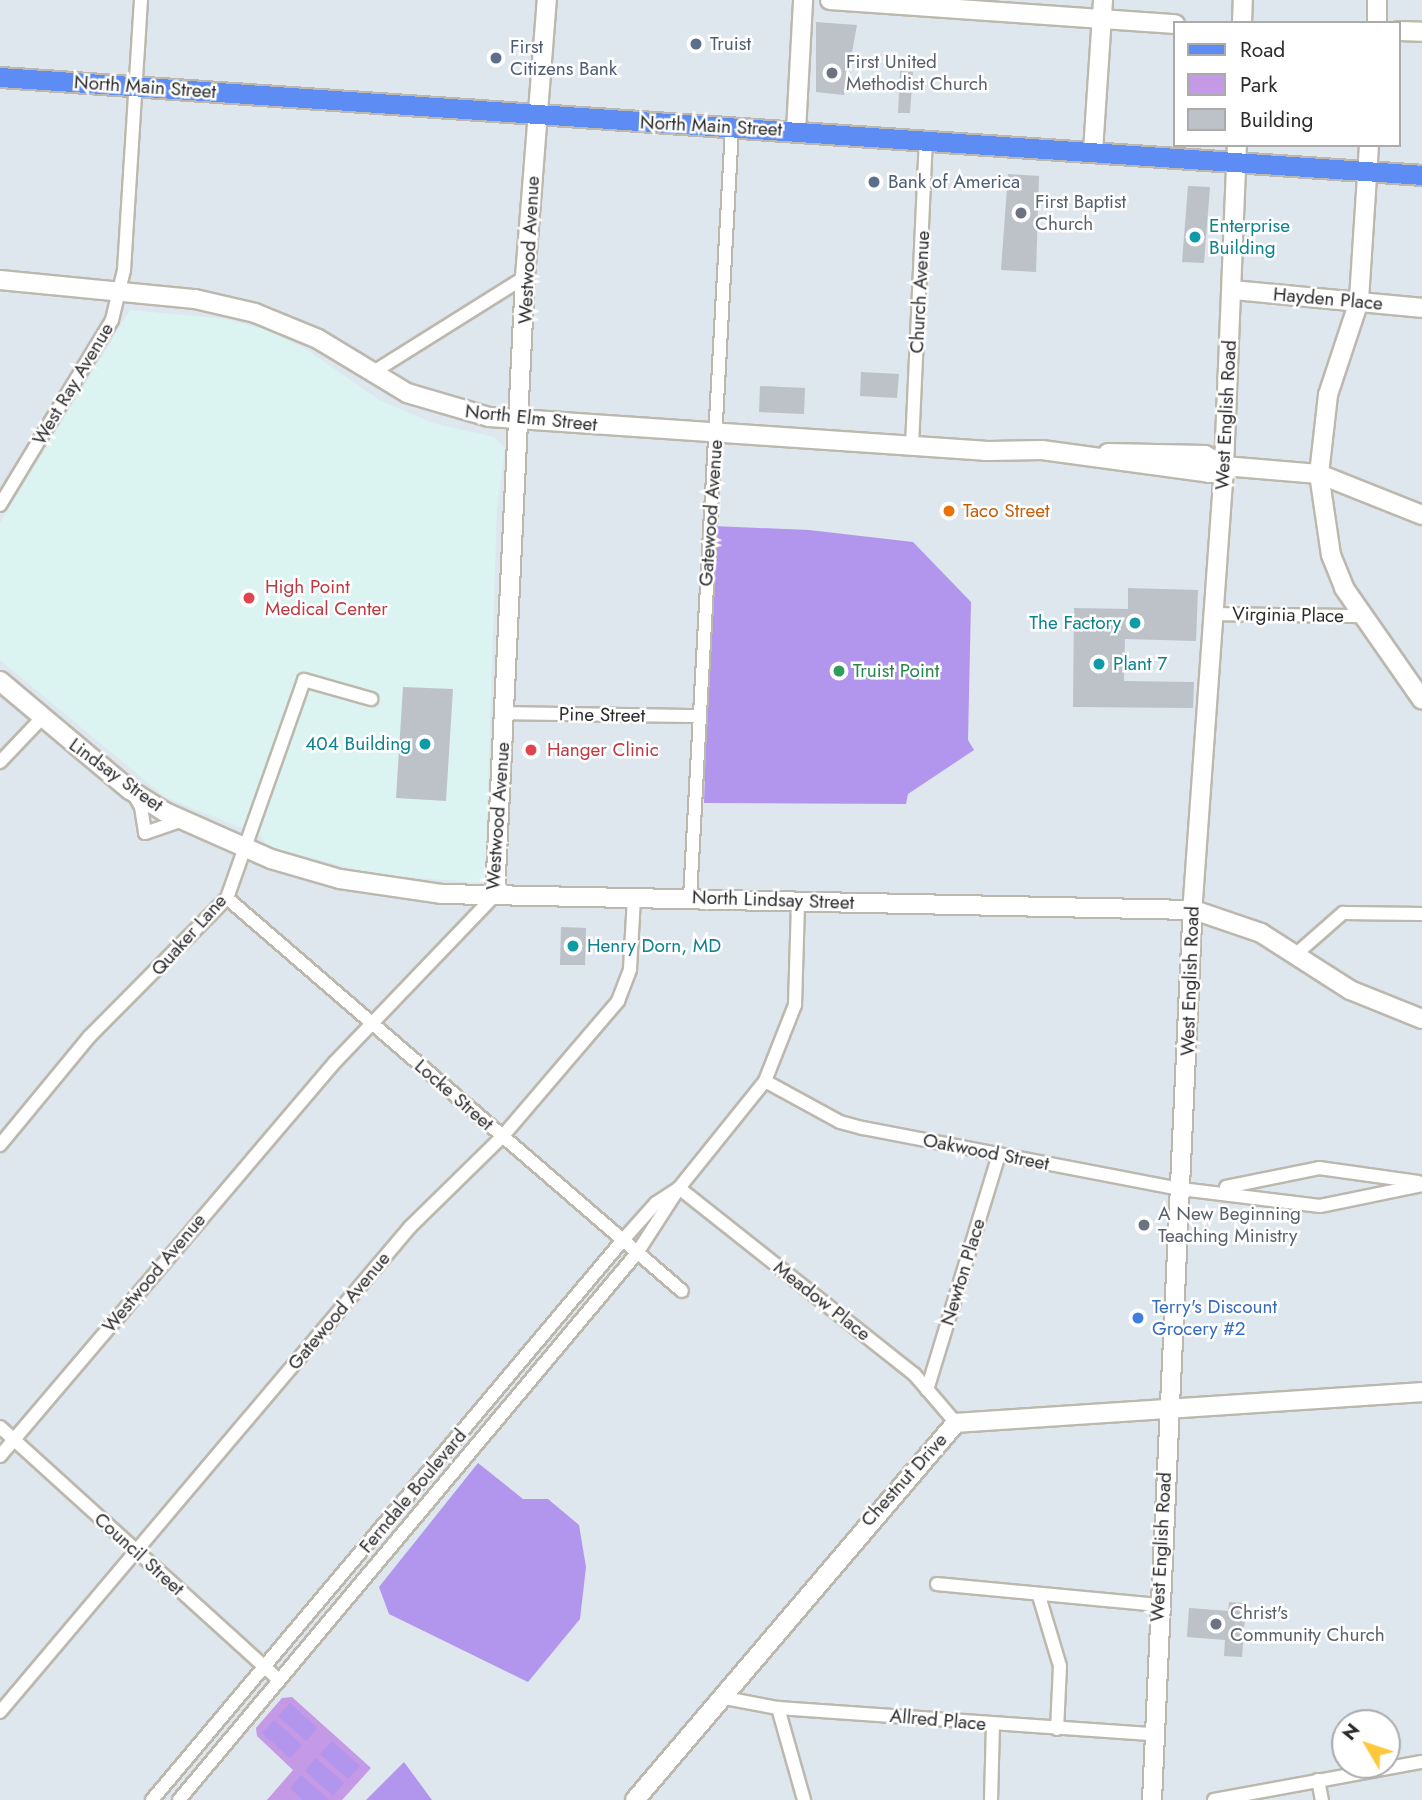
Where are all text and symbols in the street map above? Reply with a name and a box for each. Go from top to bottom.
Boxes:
legend [1174,21,1401,147]
place label: Truist [710,33,751,55]
text: Road [1240,35,1285,65]
place label: First Citizens Bank [510,36,617,80]
marker: Truist [688,36,704,52]
marker: First Citizens Bank [488,50,504,66]
place label: First United Methodist Church [846,51,988,95]
marker: First United Methodist Church [824,65,840,81]
text: Park [1240,70,1277,100]
street label: North Main Street [73,71,217,103]
text: Building [1240,105,1313,135]
street label: North Main Street [639,111,783,141]
place label: Bank of America [888,171,1020,193]
marker: Bank of America [866,174,882,190]
street label: Westwood Avenue [514,175,544,325]
place label: First Baptist Church [1035,191,1126,235]
marker: First Baptist Church [1013,205,1029,221]
place label: Enterprise Building [1209,215,1290,259]
marker: Enterprise Building [1187,229,1203,245]
street label: Church Avenue [905,230,935,354]
street label: Hayden Place [1272,283,1384,315]
street label: West Ray Avenue [28,319,118,449]
street label: West English Road [1211,340,1241,490]
street label: North Elm Street [464,400,598,436]
street label: Gatewood Avenue [694,439,728,587]
place label: Taco Street [963,500,1050,522]
marker: Taco Street [941,503,957,519]
place label: High Point Medical Center [265,576,388,620]
marker: High Point Medical Center [239,588,259,608]
street label: Virginia Place [1232,603,1344,627]
place label: The Factory [1029,612,1121,634]
marker: The Factory [1127,615,1143,631]
place label: Plant 7 [1113,653,1167,675]
marker: Plant 7 [1091,656,1107,672]
place label: Truist Point [853,660,939,682]
marker: Truist Point [831,663,847,679]
street label: Pine Street [559,703,645,727]
street label: Lindsay Street [65,733,167,817]
place label: 404 Building [305,733,411,755]
marker: 404 Building [417,736,433,752]
place label: Hanger Clinic [547,739,659,761]
marker: Hanger Clinic [521,740,541,760]
street label: Westwood Avenue [481,741,515,891]
street label: North Lindsay Street [692,886,854,914]
street label: Quaker Lane [147,890,231,980]
street label: West English Road [1176,906,1204,1056]
place label: Henry Dorn, MD [587,935,721,957]
marker: Henry Dorn, MD [565,938,581,954]
street label: Locke Street [410,1055,498,1135]
street label: Oakwood Street [921,1129,1051,1175]
place label: A New Beginning Teaching Ministry [1158,1203,1301,1247]
street label: Westwood Avenue [98,1209,210,1337]
street label: Newton Place [936,1216,990,1328]
marker: A New Beginning Teaching Ministry [1136,1217,1152,1233]
street label: Gatewood Avenue [283,1247,395,1375]
street label: Meadow Place [769,1256,875,1346]
place label: Terry's Discount Grocery #2 [1152,1296,1277,1340]
marker: Terry's Discount Grocery #2 [1130,1310,1146,1326]
street label: Ferndale Boulevard [355,1424,471,1558]
street label: Chestnut Drive [856,1429,952,1531]
street label: West English Road [1146,1472,1176,1622]
street label: Council Street [89,1508,189,1600]
place label: Christ's Community Church [1230,1602,1385,1646]
marker: Christ's Community Church [1208,1616,1224,1632]
street label: Allred Place [889,1704,987,1736]
north arrow [1331,1709,1401,1779]
text: N [1336,1717,1366,1746]

